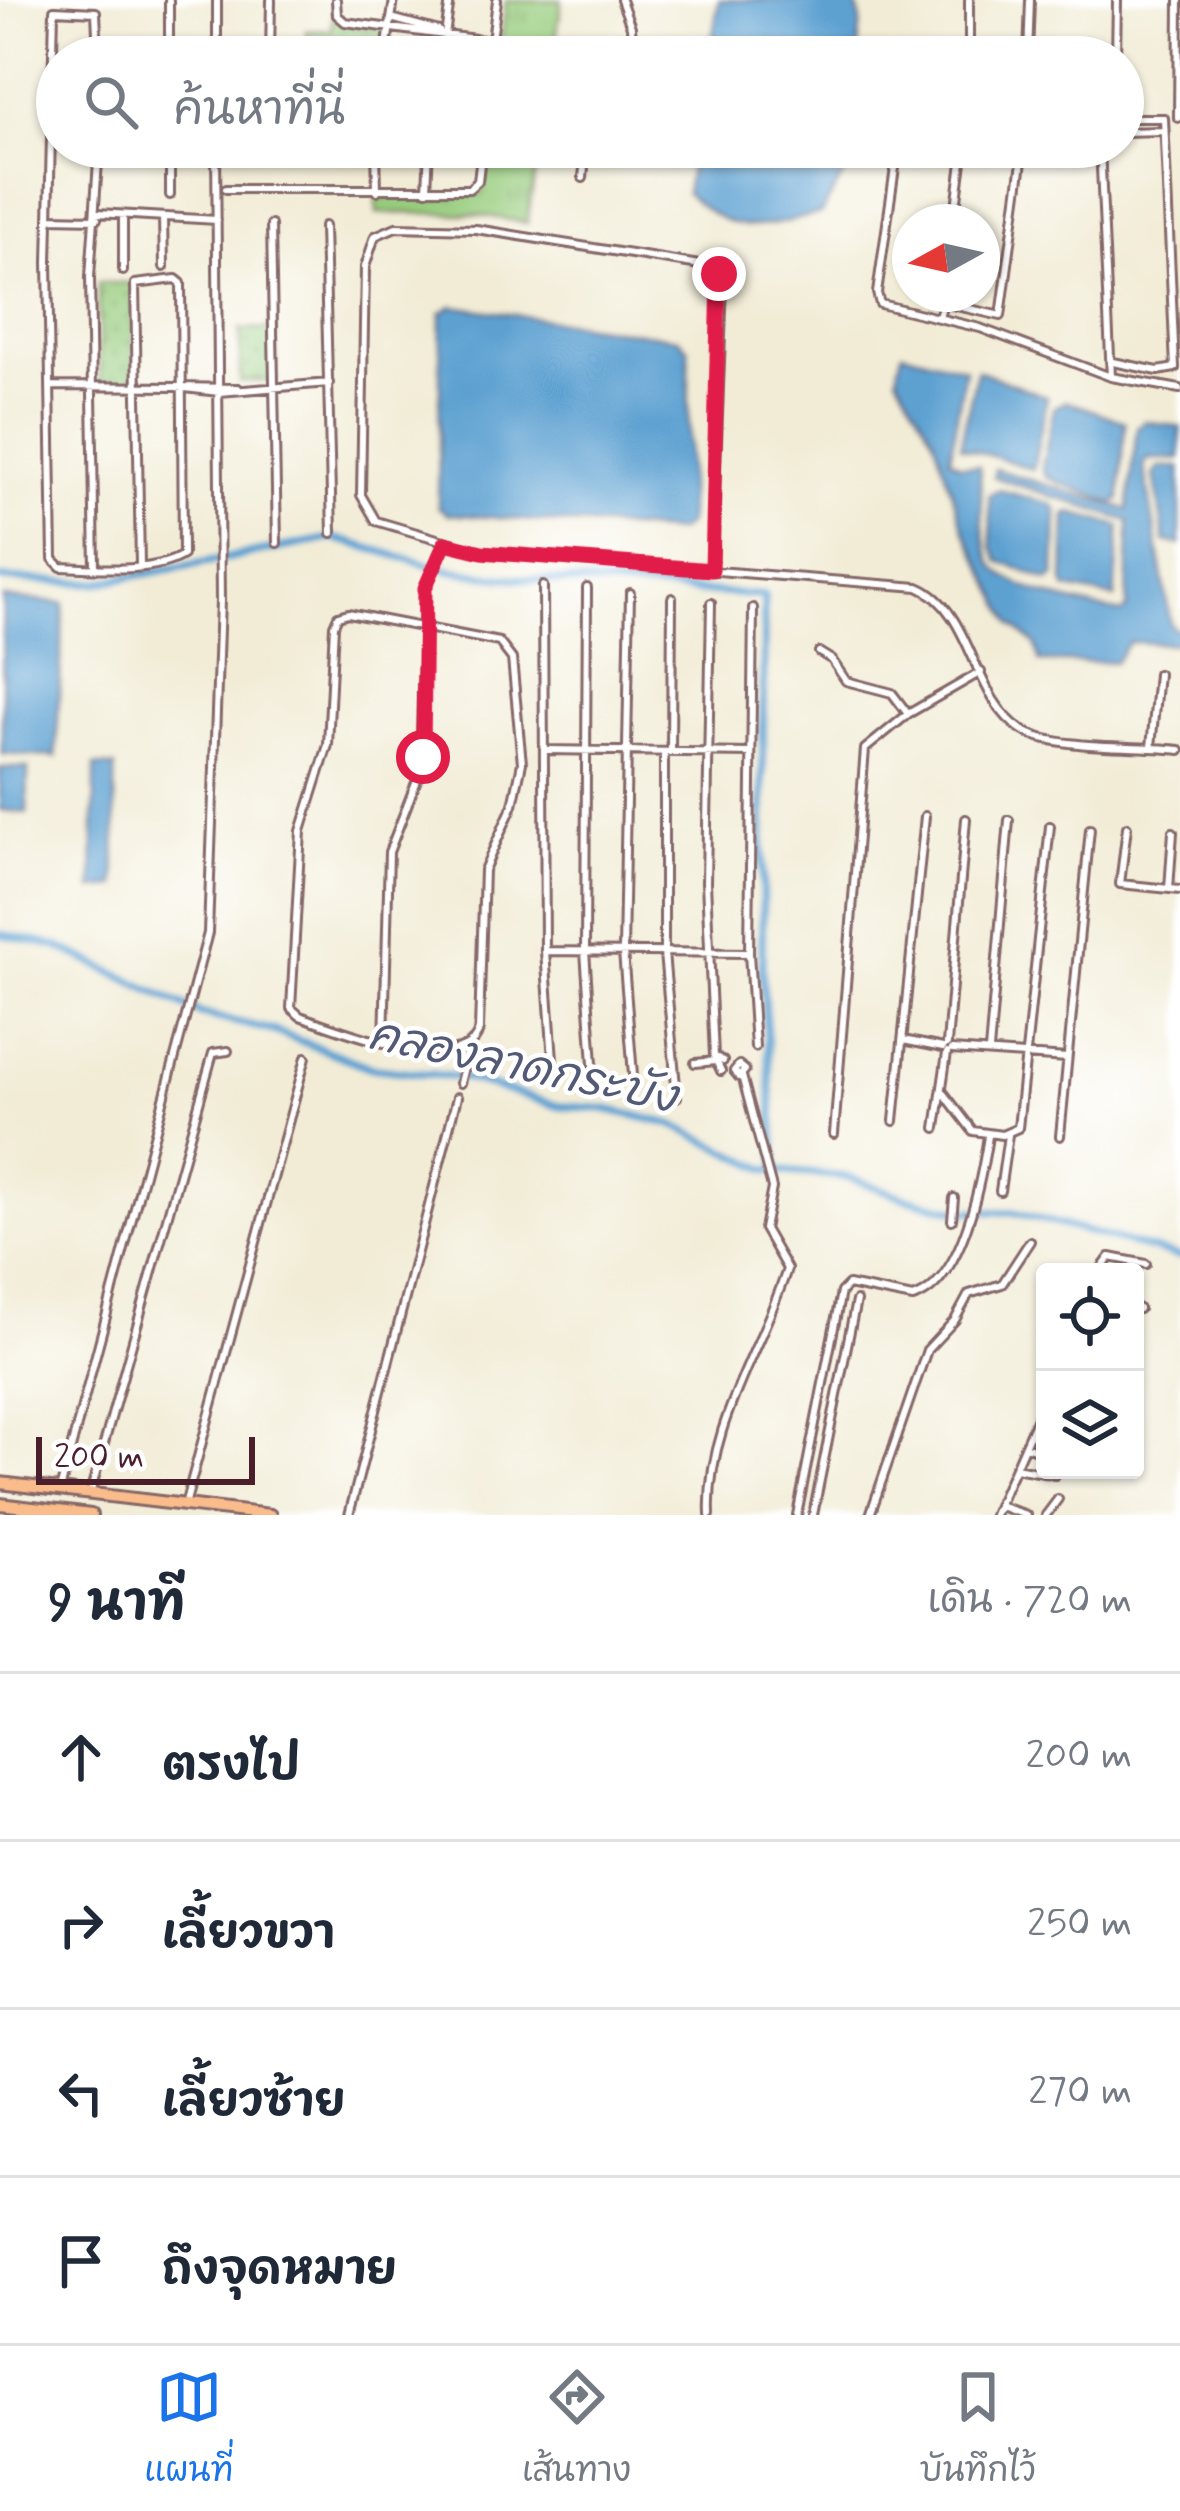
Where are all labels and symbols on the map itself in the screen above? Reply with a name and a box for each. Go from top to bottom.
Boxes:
north arrow [892,204,1000,312]
route end [692,247,746,301]
route start [396,730,450,784]
water label: คลองลาดกระบัง [363,1006,685,1130]
scale bar [36,1431,255,1484]

